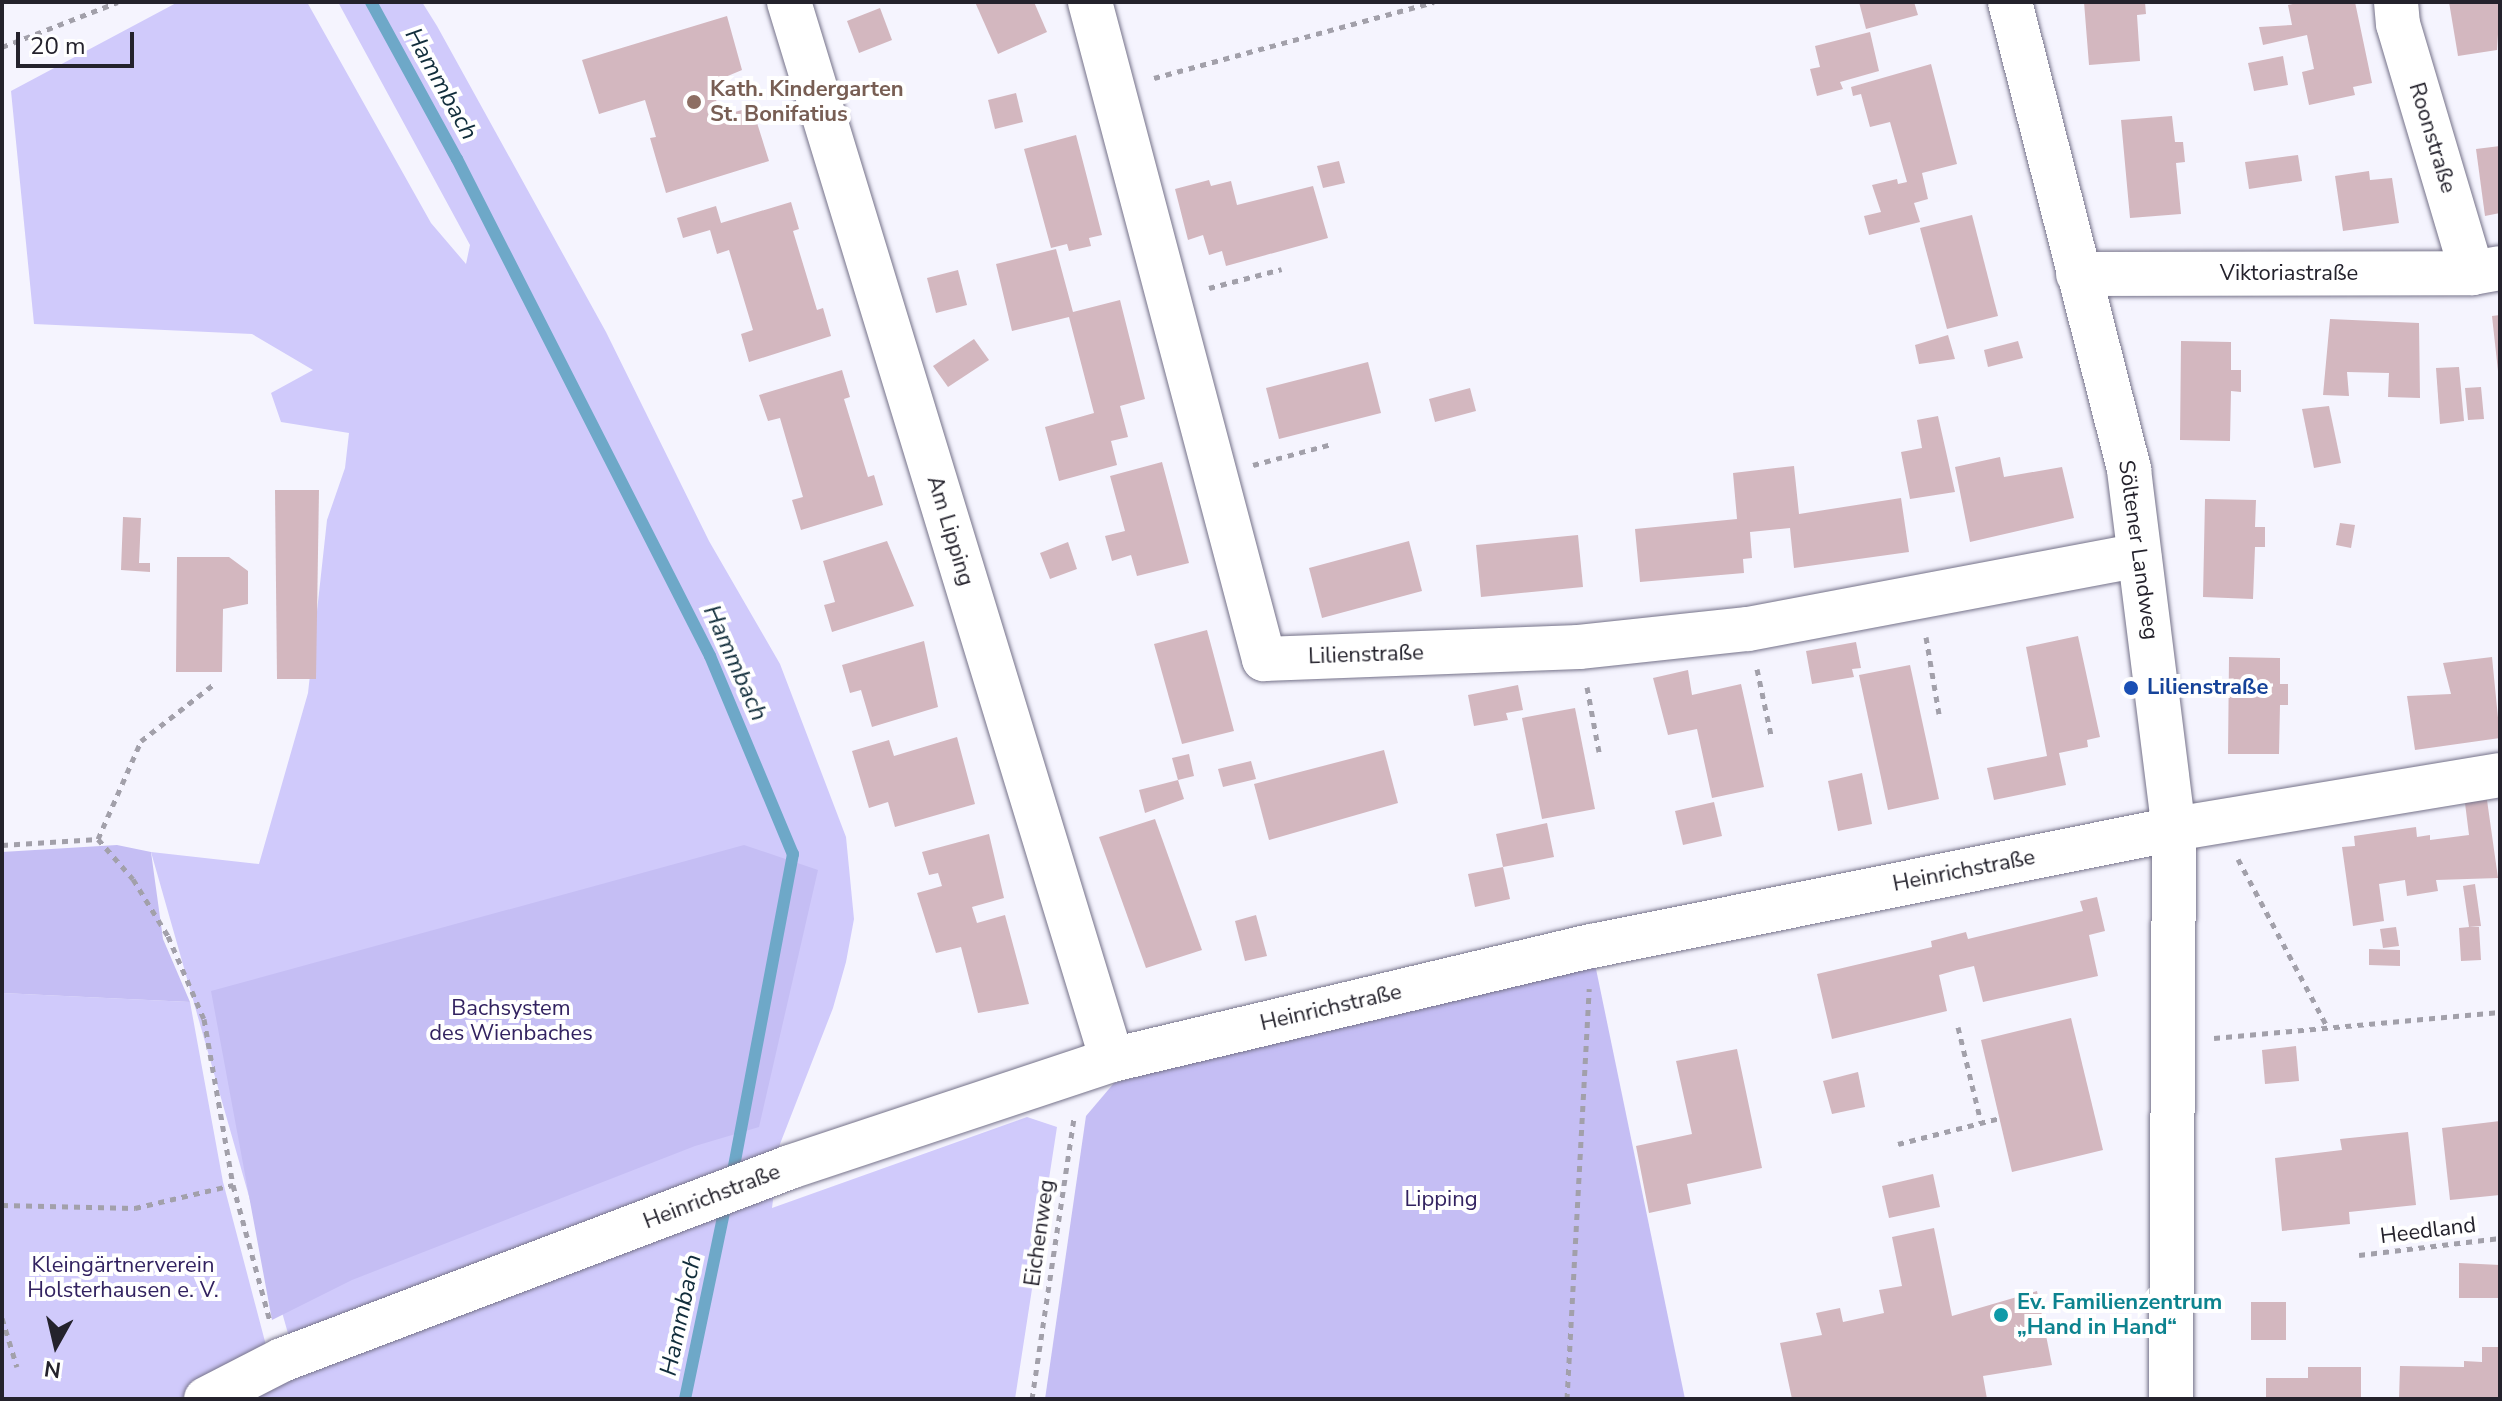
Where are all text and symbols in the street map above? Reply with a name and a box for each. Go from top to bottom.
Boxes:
scale bar [20,16,138,66]
water label: Hammbach [398,23,484,145]
text: 20 m [30,30,86,62]
place label: Kath. Kindergarten St. Bonifatius [710,76,904,128]
street label: Roonstraße [2403,80,2461,196]
marker: Kath. Kindergarten St. Bonifatius [685,93,703,111]
street label: Viktoriastraße [2220,261,2358,287]
street label: Söltener Landweg [2112,459,2164,641]
street label: Am Lipping [921,473,979,589]
water label: Hammbach [697,601,773,725]
street label: Lilienstraße [1308,640,1424,670]
place label: Lilienstraße [2147,675,2268,701]
marker: Lilienstraße [2122,679,2140,697]
street label: Heinrichstraße [1891,844,2037,898]
street label: Heinrichstraße [1258,979,1404,1037]
park label: Bachsystem des Wienbaches [429,995,593,1046]
street label: Heinrichstraße [640,1159,784,1235]
street label: Eichenweg [1019,1178,1061,1288]
park label: Lipping [1404,1187,1478,1213]
street label: Heedland [2379,1212,2477,1250]
park label: Kleingärtnerverein Holsterhausen e. V. [27,1252,219,1304]
water label: Hammbach [654,1252,708,1378]
place label: Ev. Familienzentrum „Hand in Hand“ [2017,1289,2222,1340]
north arrow [16,1305,96,1385]
marker: Ev. Familienzentrum „Hand in Hand“ [1992,1306,2010,1324]
text: N [42,1353,63,1385]

